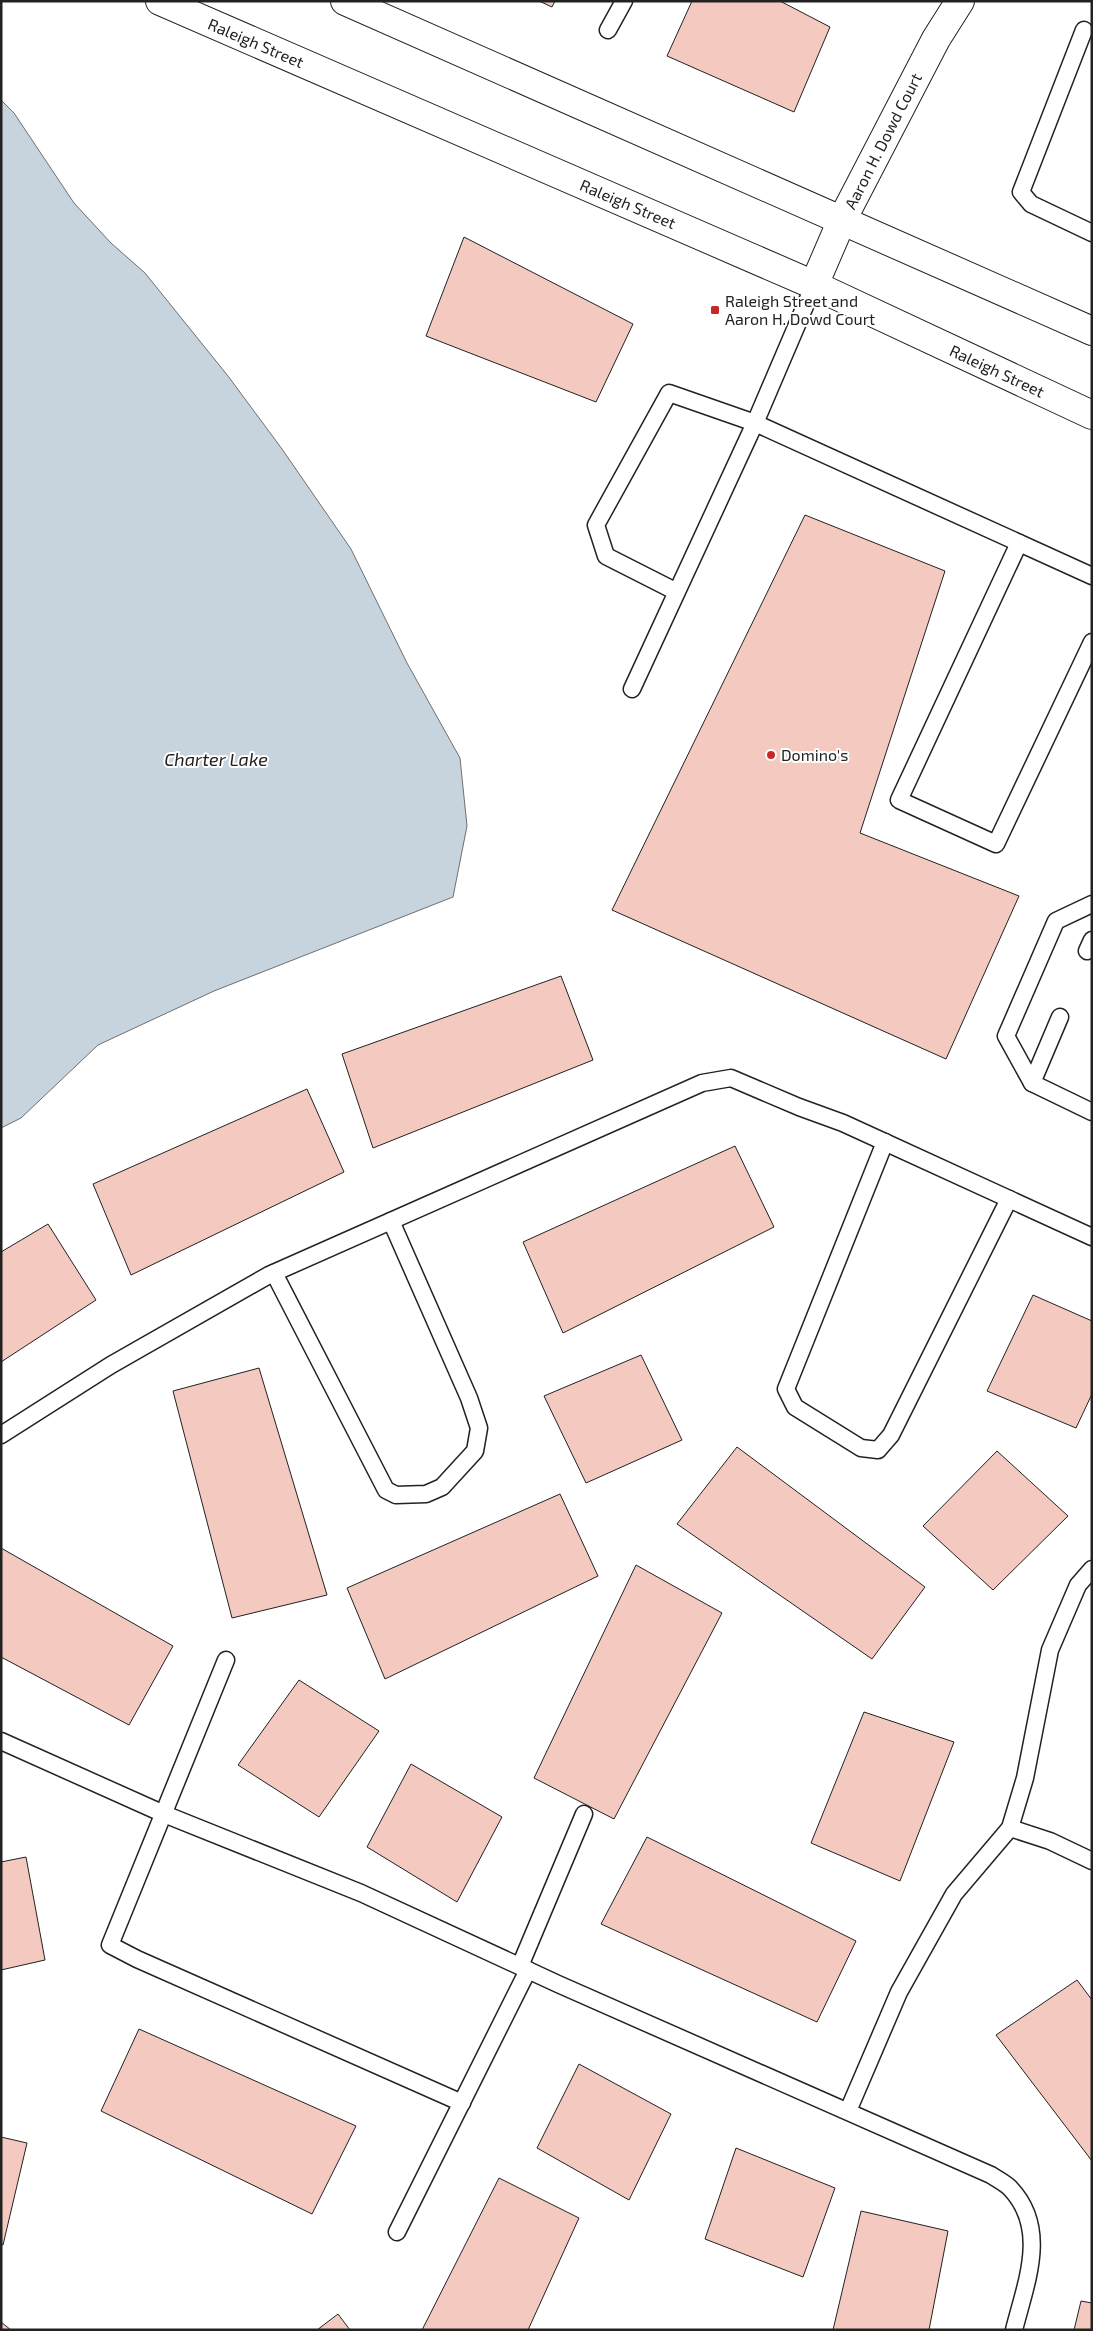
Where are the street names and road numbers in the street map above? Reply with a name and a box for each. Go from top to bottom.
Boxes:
street label: Raleigh Street [205,14,307,71]
street label: Aaron H. Dowd Court [840,70,925,212]
street label: Raleigh Street [577,175,679,232]
street label: Raleigh Street [947,340,1048,401]

